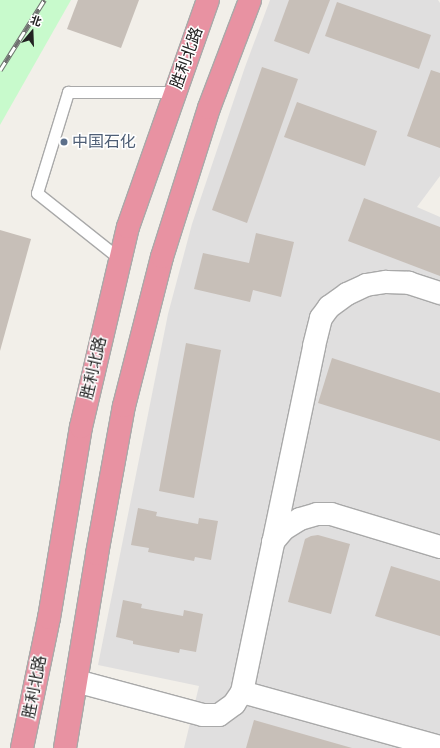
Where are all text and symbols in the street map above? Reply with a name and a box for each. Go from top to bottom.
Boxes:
text: 北 [28,11,44,30]
north arrow [12,12,52,52]
street label: 胜利北路 [167,25,207,91]
place label: 中国石化 [72,132,136,152]
marker: 中国石化 [59,137,69,147]
street label: 胜利北路 [77,335,111,401]
street label: 胜利北路 [19,654,51,720]

